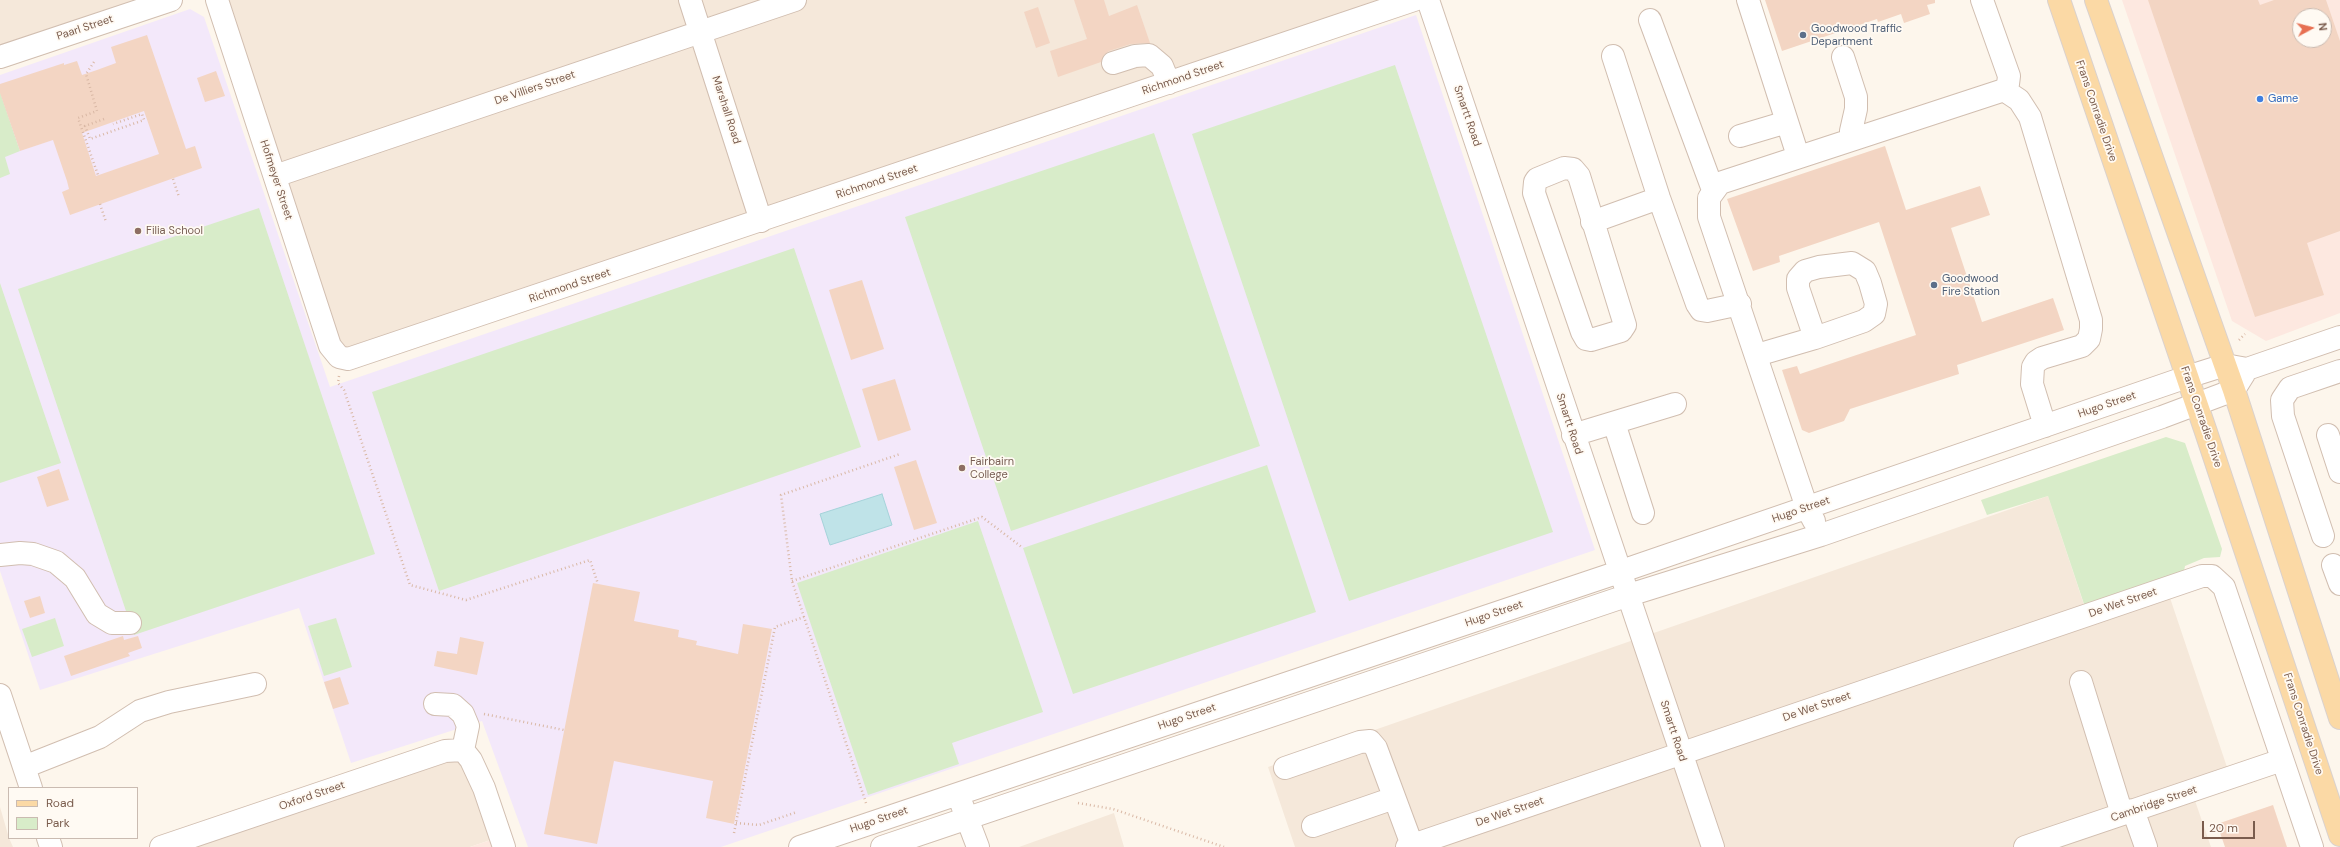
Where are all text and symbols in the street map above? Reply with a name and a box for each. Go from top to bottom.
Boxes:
north arrow [2292,8,2332,48]
street label: Paarl Street [55,13,115,43]
place label: Goodwood Traffic Department [1811,22,1902,48]
text: N [2315,22,2330,31]
marker: Goodwood Traffic Department [1798,30,1808,40]
street label: Richmond Street [1140,58,1226,98]
street label: Frans Conradie Drive [2072,59,2120,163]
street label: De Villiers Street [493,68,577,108]
street label: Marshall Road [709,74,743,146]
street label: Smartt Road [1450,84,1484,148]
place label: Game [2268,92,2298,106]
marker: Game [2255,94,2265,104]
street label: Hofmeyer Street [257,138,295,222]
street label: Richmond Street [834,162,920,202]
place label: Filia School [146,224,203,238]
marker: Filia School [133,226,143,236]
street label: Richmond Street [527,266,613,306]
place label: Goodwood Fire Station [1942,272,2000,298]
marker: Goodwood Fire Station [1929,280,1939,290]
street label: Frans Conradie Drive [2177,365,2225,469]
street label: Hugo Street [2076,389,2138,421]
street label: Smartt Road [1553,392,1585,456]
place label: Fairbairn College [970,455,1014,481]
marker: Fairbairn College [957,463,967,473]
street label: Hugo Street [1770,494,1832,526]
street label: De Wet Street [2087,585,2159,621]
street label: Hugo Street [1463,598,1525,630]
street label: Frans Conradie Drive [2280,671,2326,777]
street label: De Wet Street [1781,689,1853,725]
street label: Smartt Road [1657,699,1689,763]
street label: Hugo Street [1156,701,1218,733]
street label: Oxford Street [277,779,347,813]
street label: Cambridge Street [2109,783,2199,825]
legend [8,787,138,839]
street label: De Wet Street [1474,794,1546,830]
text: Road [46,795,74,811]
street label: Hugo Street [848,804,910,836]
scale bar [2204,813,2257,839]
text: Park [46,815,70,831]
text: 20 m [2209,820,2238,836]

